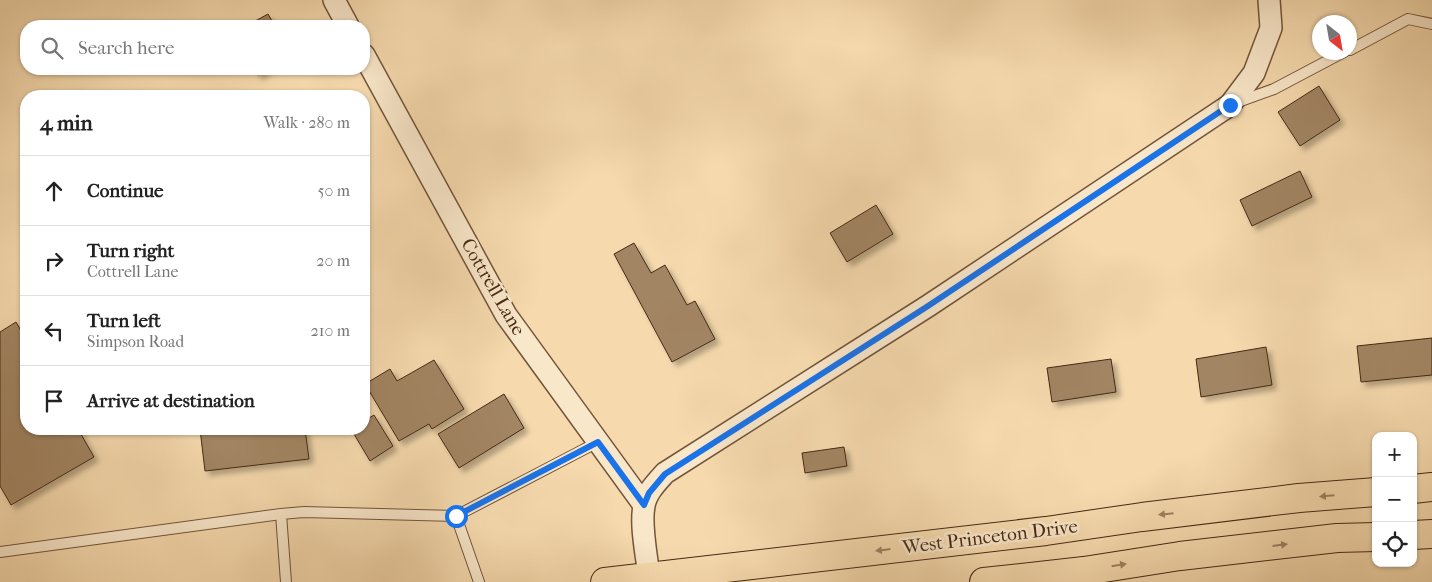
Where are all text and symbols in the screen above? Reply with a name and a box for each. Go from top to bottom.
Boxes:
north arrow [1312,15,1357,60]
search box [20,20,370,75]
icon: search [38,34,66,62]
text: Search here [78,37,174,59]
route end [1219,94,1242,117]
text: 4 min [40,111,93,135]
text: Walk · 280 m [263,113,350,132]
icon: ahead [40,177,68,205]
text: Continue [87,180,163,202]
text: 50 m [318,181,350,200]
street label: Cottrell Lane [456,235,530,339]
text: Turn right [87,240,174,262]
icon: right [40,247,68,275]
text: 20 m [316,251,350,270]
text: Cottrell Lane [87,262,178,281]
text: Turn left [87,310,161,332]
icon: left [40,317,68,345]
text: 210 m [311,321,350,340]
text: Simpson Road [87,332,184,351]
icon: arrive [40,387,68,415]
text: Arrive at destination [87,390,255,412]
map controls [1372,432,1417,567]
button: + [1372,432,1417,477]
button: − [1372,477,1417,522]
one-way arrow [1319,492,1335,500]
route start [445,505,468,528]
one-way arrow [1157,511,1173,519]
street label: West Princeton Drive [900,515,1079,559]
button: locate [1372,522,1417,567]
one-way arrow [1272,541,1288,549]
one-way arrow [875,546,891,554]
one-way arrow [1111,561,1127,569]

